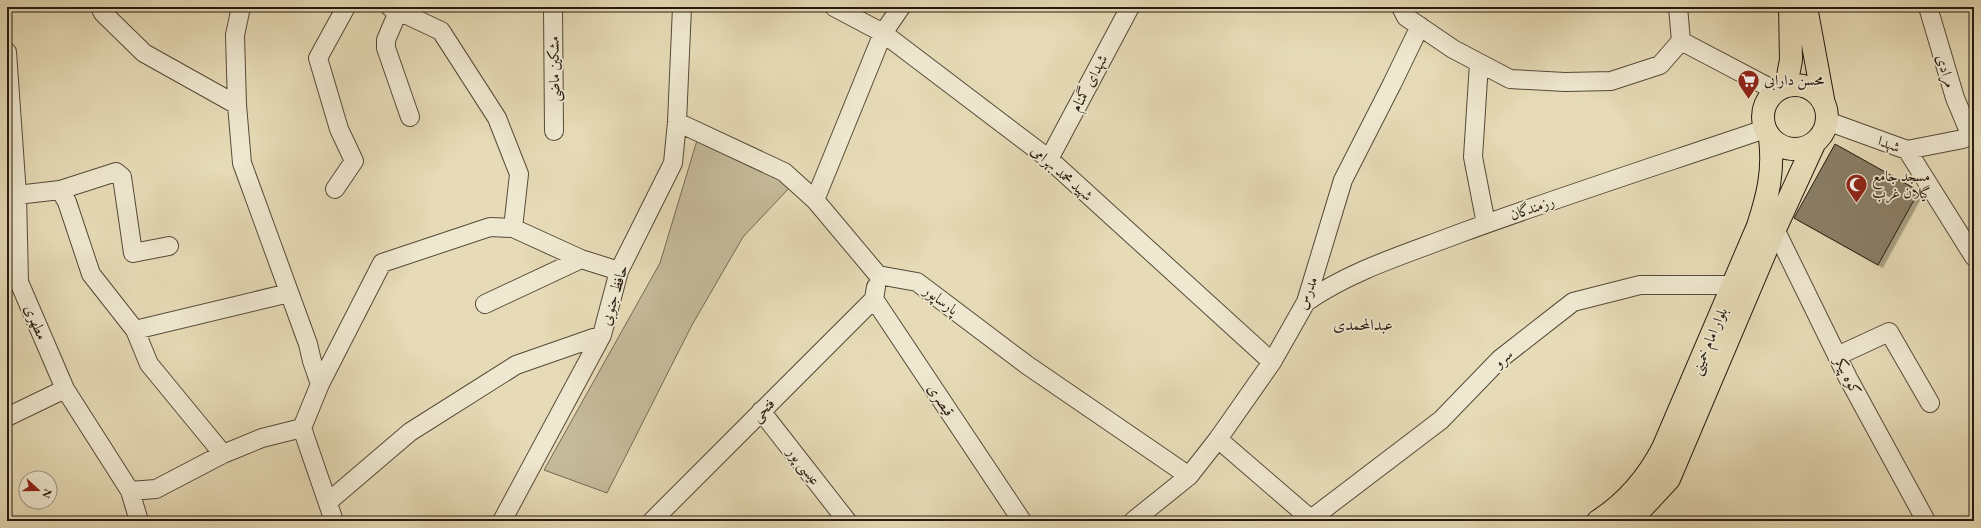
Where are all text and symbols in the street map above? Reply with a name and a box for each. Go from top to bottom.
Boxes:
street label: مشکین ماضی [543,36,566,102]
street label: شهدای گمنام [1066,51,1115,117]
street label: مرادی [1931,52,1960,90]
supermarket icon: محسن دارابی [1736,67,1762,100]
place label: محسن دارابی [1764,70,1824,91]
street label: شهدا [1875,131,1903,157]
street label: شهید محمد بهرامی [1027,140,1097,206]
place label: مسجد جامع گیلان غرب [1872,166,1931,204]
mosque icon: مسجد جامع گیلان غرب [1843,172,1869,205]
street label: رزمندگان [1507,191,1557,224]
street label: حافظ جنوبی [595,262,634,328]
street label: مدرس [1292,274,1321,312]
street label: پارساپور [918,279,963,321]
street label: مطهری [20,301,52,343]
street label: بلوار امام خمینی [1686,304,1735,379]
district label: عبدالمحمدی [1333,314,1393,335]
street label: سرو [1488,344,1517,373]
street label: کوه پیکر [1828,352,1866,399]
street label: قیصری [923,380,959,420]
street label: فتحی [747,394,780,427]
street label: عیسی پور [781,441,825,490]
north arrow [18,470,58,510]
text: N [39,487,55,500]

